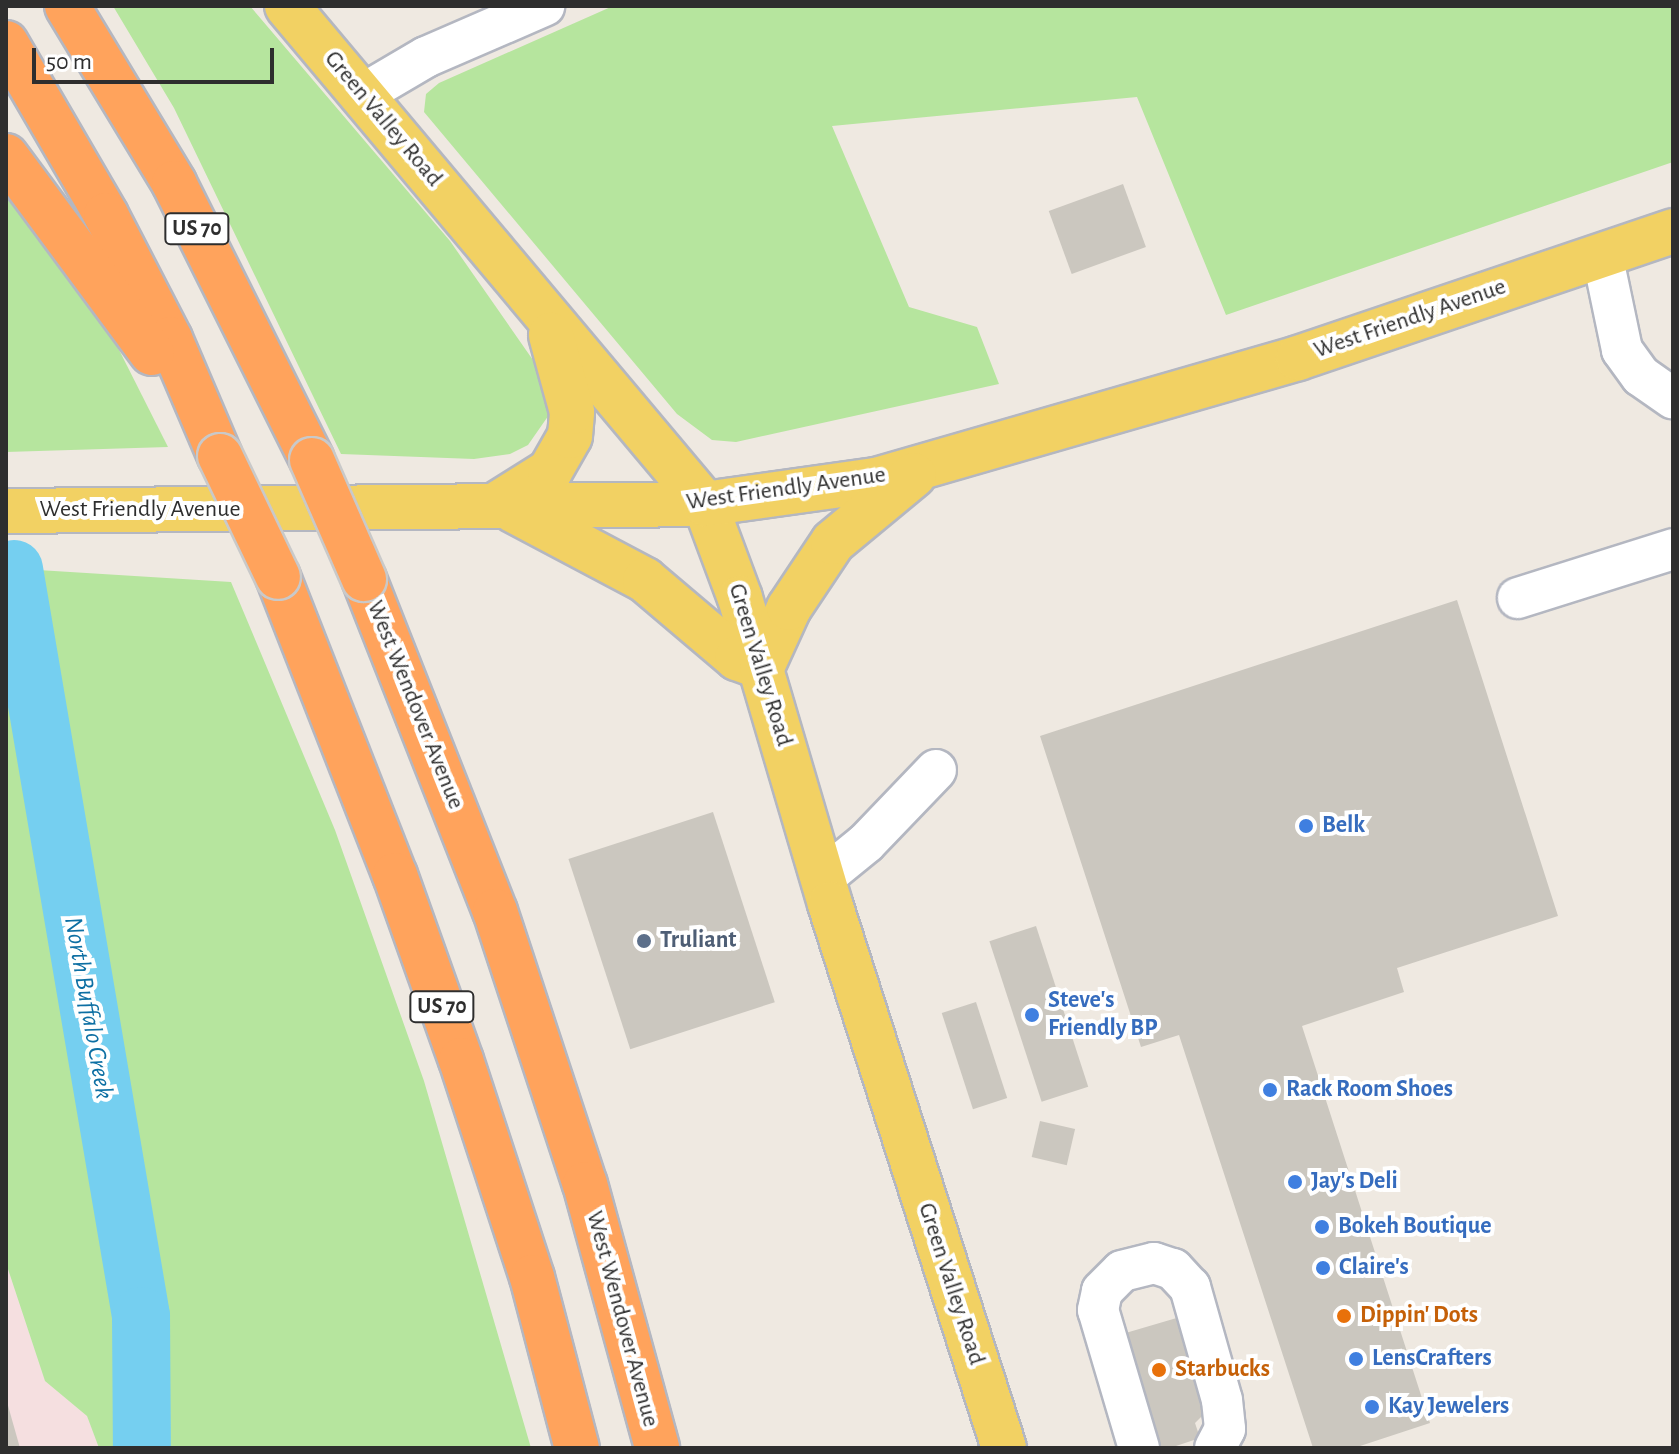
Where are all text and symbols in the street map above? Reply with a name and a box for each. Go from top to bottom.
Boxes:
scale bar [36,32,278,82]
street label: Green Valley Road [318,45,448,193]
text: 50 m [46,50,92,74]
road number: US 70 [163,211,231,247]
street label: West Friendly Avenue [1310,273,1510,365]
street label: West Friendly Avenue [684,461,888,517]
street label: West Friendly Avenue [40,496,240,524]
street label: Green Valley Road [722,580,798,750]
street label: West Wendover Avenue [360,597,470,813]
place label: Belk [1322,812,1365,840]
marker: Belk [1297,817,1315,835]
water label: North Buffalo Creek [57,914,119,1102]
place label: Truliant [660,927,736,955]
marker: Truliant [635,932,653,950]
place label: Steve's Friendly BP [1048,987,1157,1043]
road number: US 70 [408,989,476,1025]
marker: Steve's Friendly BP [1023,1006,1041,1024]
place label: Rack Room Shoes [1286,1076,1453,1104]
marker: Rack Room Shoes [1261,1081,1279,1099]
place label: Jay's Deli [1311,1168,1398,1196]
marker: Jay's Deli [1286,1173,1304,1191]
street label: Green Valley Road [911,1200,991,1368]
street label: West Wendover Avenue [579,1208,665,1430]
place label: Bokeh Boutique [1338,1213,1492,1241]
marker: Bokeh Boutique [1313,1218,1331,1236]
place label: Claire's [1339,1254,1409,1282]
marker: Claire's [1314,1259,1332,1277]
place label: Dippin' Dots [1360,1302,1478,1330]
marker: Dippin' Dots [1335,1307,1353,1325]
place label: LensCrafters [1372,1345,1492,1373]
marker: LensCrafters [1347,1350,1365,1368]
place label: Starbucks [1175,1356,1270,1384]
marker: Starbucks [1150,1361,1168,1379]
place label: Kay Jewelers [1388,1393,1509,1421]
marker: Kay Jewelers [1363,1398,1381,1416]

